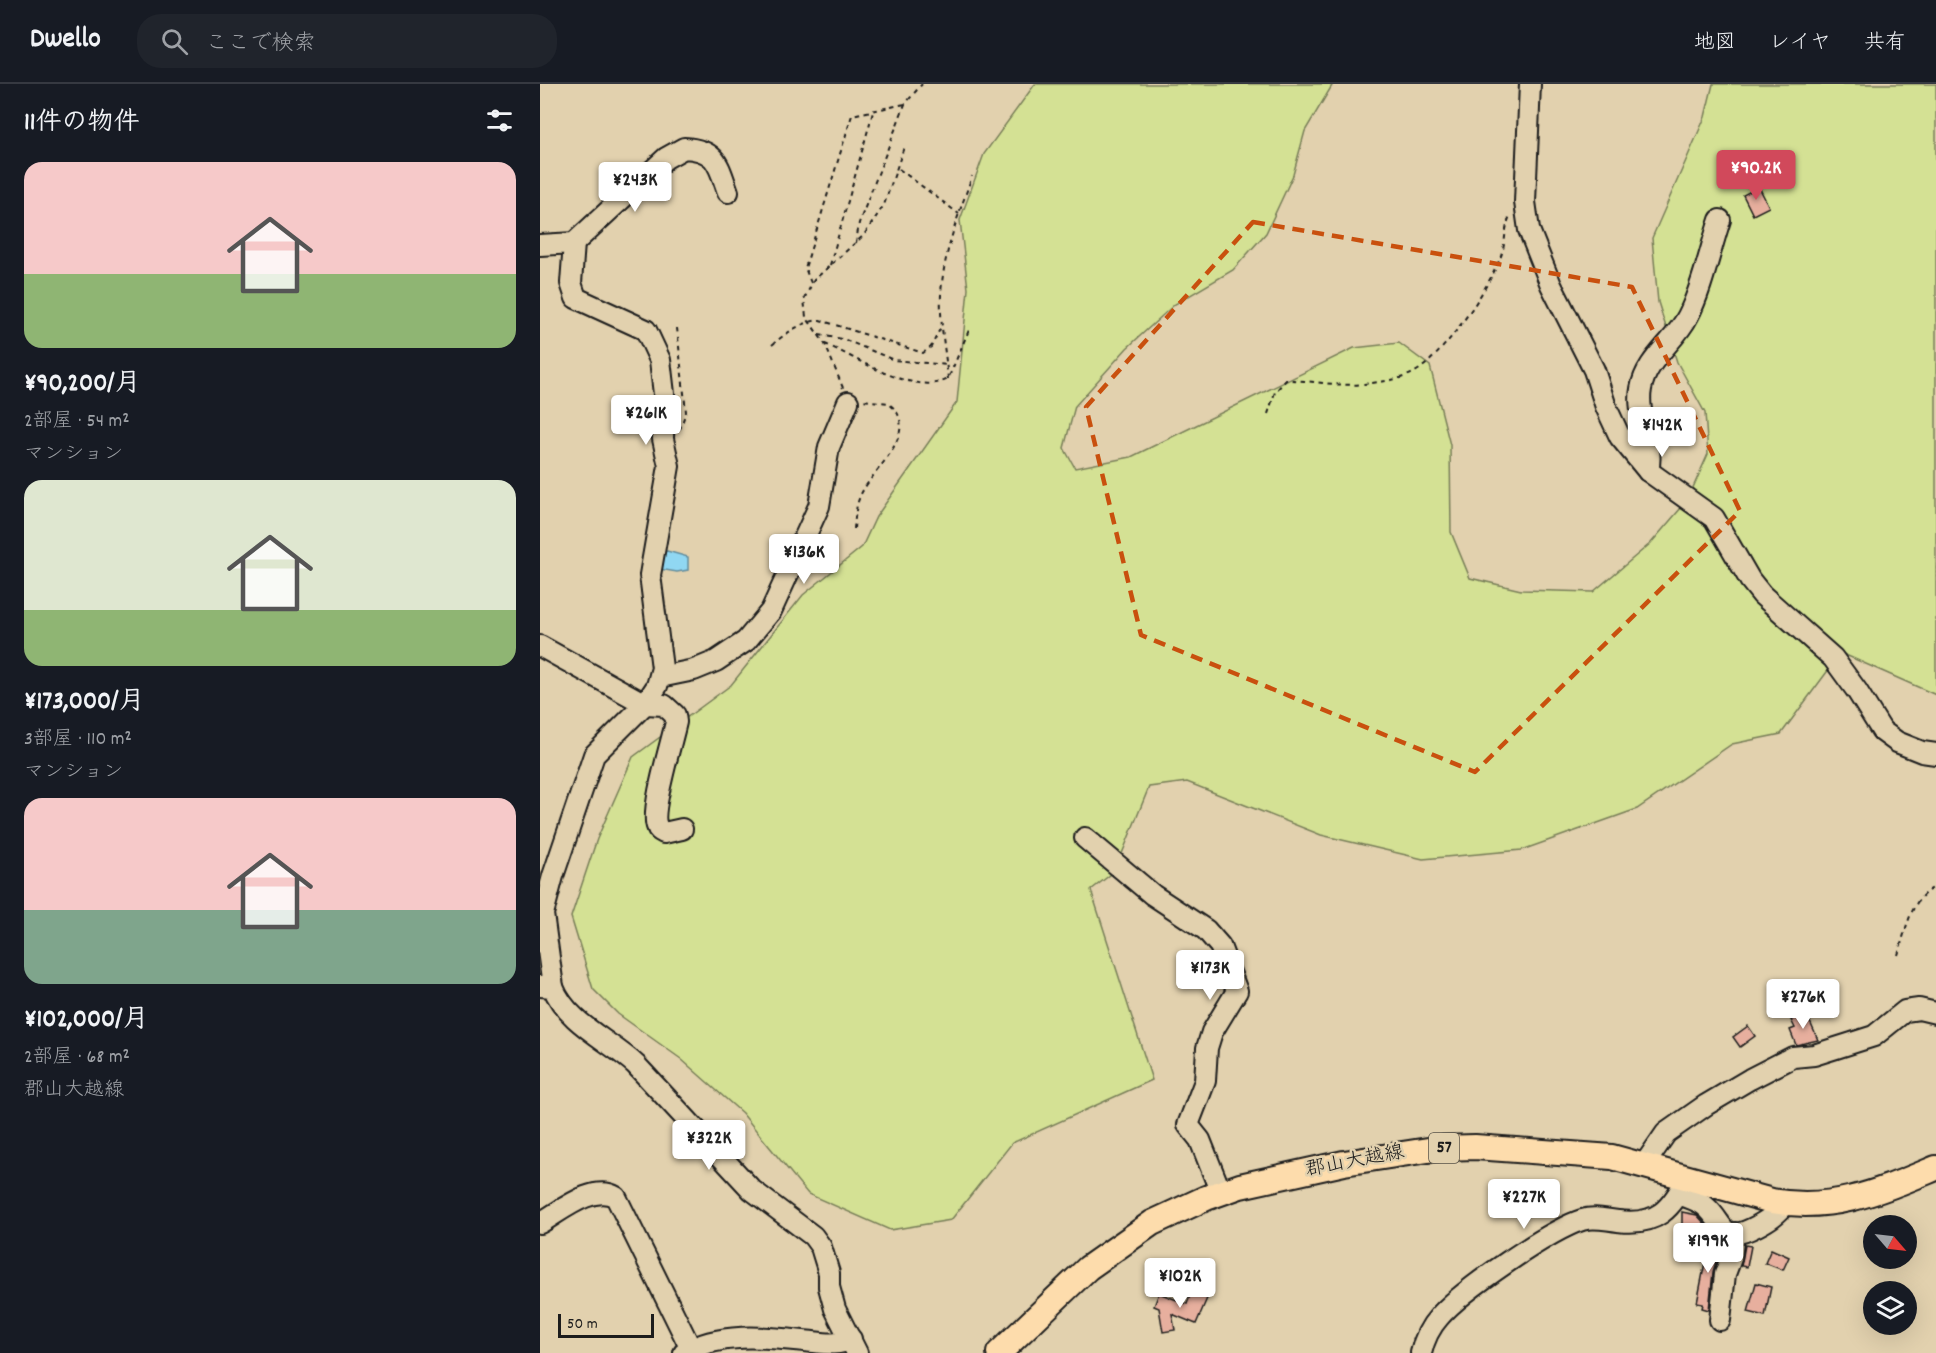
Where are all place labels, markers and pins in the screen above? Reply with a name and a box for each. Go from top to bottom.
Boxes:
pin: ¥90.2K [1707,150,1805,201]
pin: ¥243K [593,162,677,213]
pin: ¥261K [604,395,688,446]
pin: ¥142K [1620,407,1704,458]
pin: ¥136K [762,534,846,585]
pin: ¥173K [1168,950,1252,1001]
pin: ¥276K [1761,979,1845,1030]
pin: ¥322K [667,1120,751,1171]
pin: ¥227K [1482,1179,1566,1230]
pin: ¥199K [1666,1223,1750,1274]
pin: ¥102K [1138,1258,1222,1309]

